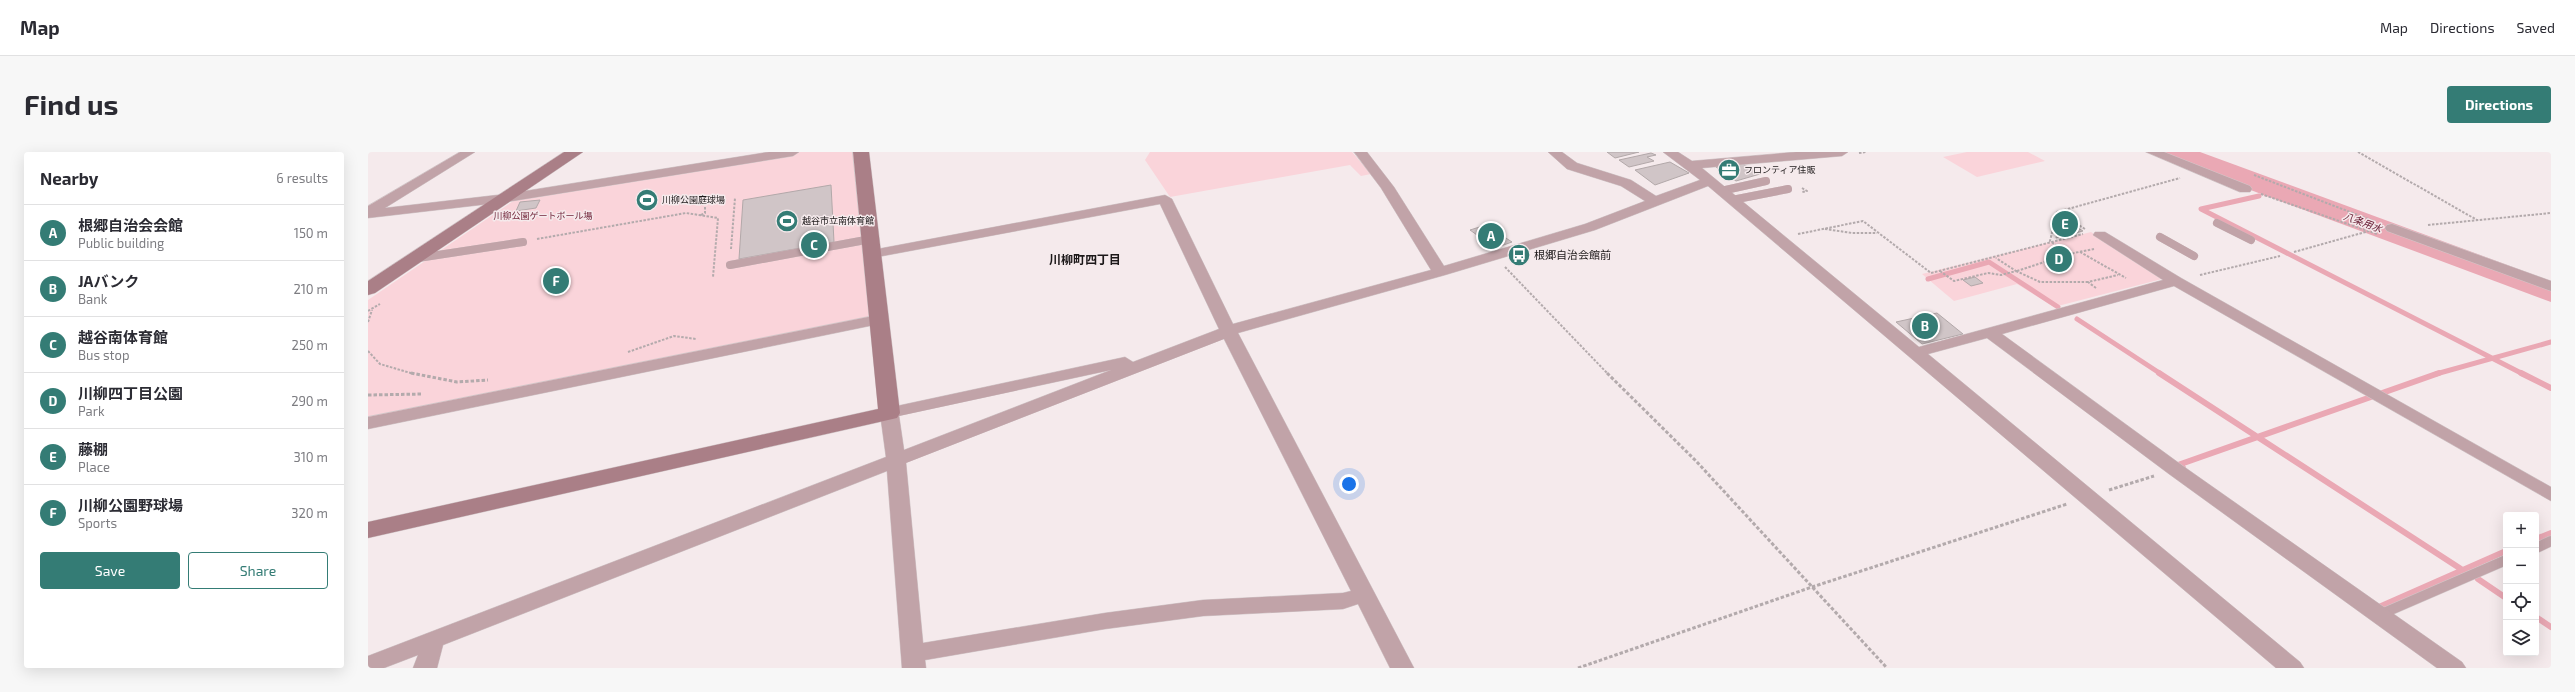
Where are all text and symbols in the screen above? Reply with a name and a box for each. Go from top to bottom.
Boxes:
text: Map [20,16,60,39]
text: Map [2380,19,2408,36]
text: Directions [2430,19,2495,36]
text: Saved [2517,19,2555,36]
button: Directions [2447,86,2551,123]
text: Find us [24,87,118,121]
office icon: フロンティア住販 [1716,157,1742,183]
place label: フロンティア住販 [1744,164,1815,175]
text: Nearby [40,168,98,188]
text: 6 results [276,170,328,186]
sports icon: 川柳公園庭球場 [634,187,660,213]
place label: 川柳公園庭球場 [662,194,725,205]
sports icon: 越谷市立南体育館 [774,208,800,234]
pin: E [2052,209,2078,239]
park label: 川柳公園ゲートボール場 [493,210,593,221]
water label: 八条用水 [2342,210,2385,235]
place label: 越谷市立南体育館 [802,215,874,226]
text: 根郷自治会会館 [78,216,183,234]
pin: A [1478,221,1504,251]
text: A [49,225,57,241]
text: 150 m [294,225,328,241]
pin: C [801,230,827,260]
text: Public building [78,235,164,251]
bus stop icon: 根郷自治会館前 [1506,242,1532,268]
pin: D [2046,244,2072,274]
place label: 根郷自治会館前 [1534,248,1611,261]
district label: 川柳町四丁目 [1049,252,1121,266]
pin: F [543,266,569,296]
text: JAバンク [78,272,139,290]
text: B [49,281,57,297]
text: 210 m [293,281,328,297]
text: Bank [78,291,107,307]
pin: B [1912,311,1938,341]
text: 越谷南体育館 [78,328,168,346]
text: C [49,337,57,353]
text: 250 m [292,337,328,353]
text: Bus stop [78,347,129,363]
text: 川柳四丁目公園 [78,384,183,402]
text: D [49,393,57,409]
text: 290 m [291,393,328,409]
text: Park [78,403,105,419]
text: 藤棚 [78,440,108,458]
text: E [49,449,57,465]
text: 310 m [293,449,328,465]
text: Place [78,459,110,475]
your location [1339,474,1359,494]
text: 川柳公園野球場 [78,496,183,514]
text: F [49,505,57,521]
text: 320 m [291,505,328,521]
map controls [2503,512,2539,656]
button: + [2503,512,2539,548]
text: Sports [78,515,117,531]
button: − [2503,548,2539,584]
button: Save [40,552,180,589]
button: Share [188,552,328,589]
button: locate [2503,584,2539,620]
button: layers [2503,620,2539,656]

